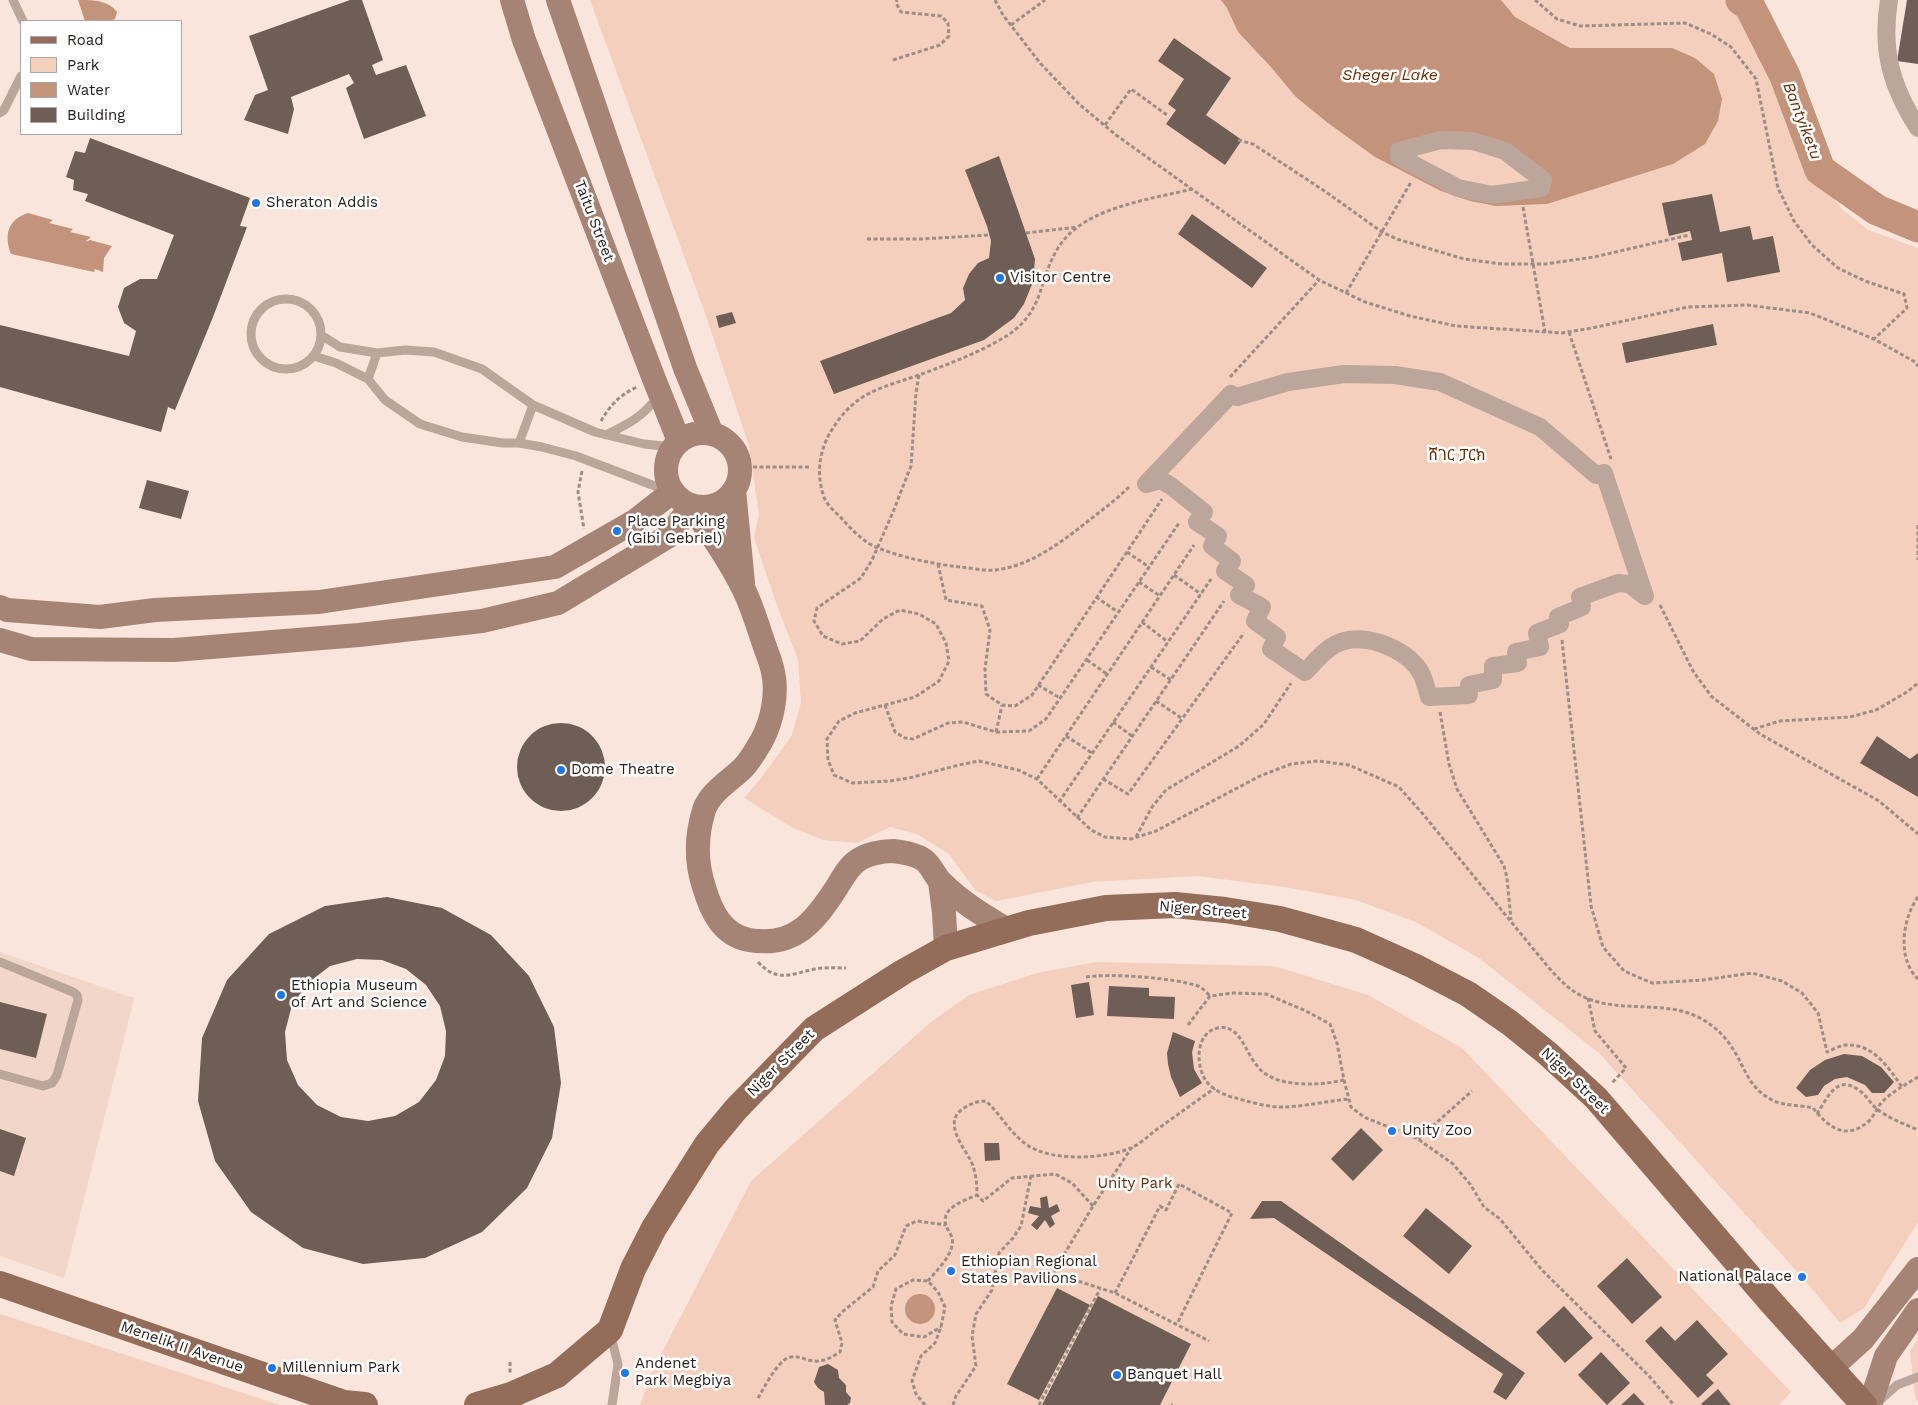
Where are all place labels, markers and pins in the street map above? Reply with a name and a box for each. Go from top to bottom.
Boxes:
place label: Sheraton Addis [266,194,378,212]
marker: Sheraton Addis [250,197,262,209]
place label: Visitor Centre [1010,269,1111,287]
marker: Visitor Centre [994,272,1006,284]
place label: Place Parking (Gibi Gebriel) [627,513,725,548]
marker: Place Parking (Gibi Gebriel) [611,525,623,537]
place label: Dome Theatre [571,761,675,779]
marker: Dome Theatre [555,764,567,776]
place label: Ethiopia Museum of Art and Science [291,977,427,1012]
marker: Ethiopia Museum of Art and Science [275,989,287,1001]
place label: Unity Zoo [1402,1122,1472,1140]
marker: Unity Zoo [1386,1125,1398,1137]
place label: Ethiopian Regional States Pavilions [961,1253,1097,1288]
marker: Ethiopian Regional States Pavilions [945,1265,957,1277]
place label: National Palace [1678,1268,1792,1286]
marker: National Palace [1796,1271,1808,1283]
place label: Andenet Park Megbiya [635,1355,731,1390]
place label: Millennium Park [282,1359,400,1377]
marker: Millennium Park [266,1362,278,1374]
place label: Banquet Hall [1127,1366,1222,1384]
marker: Andenet Park Megbiya [619,1367,631,1379]
marker: Banquet Hall [1111,1369,1123,1381]

